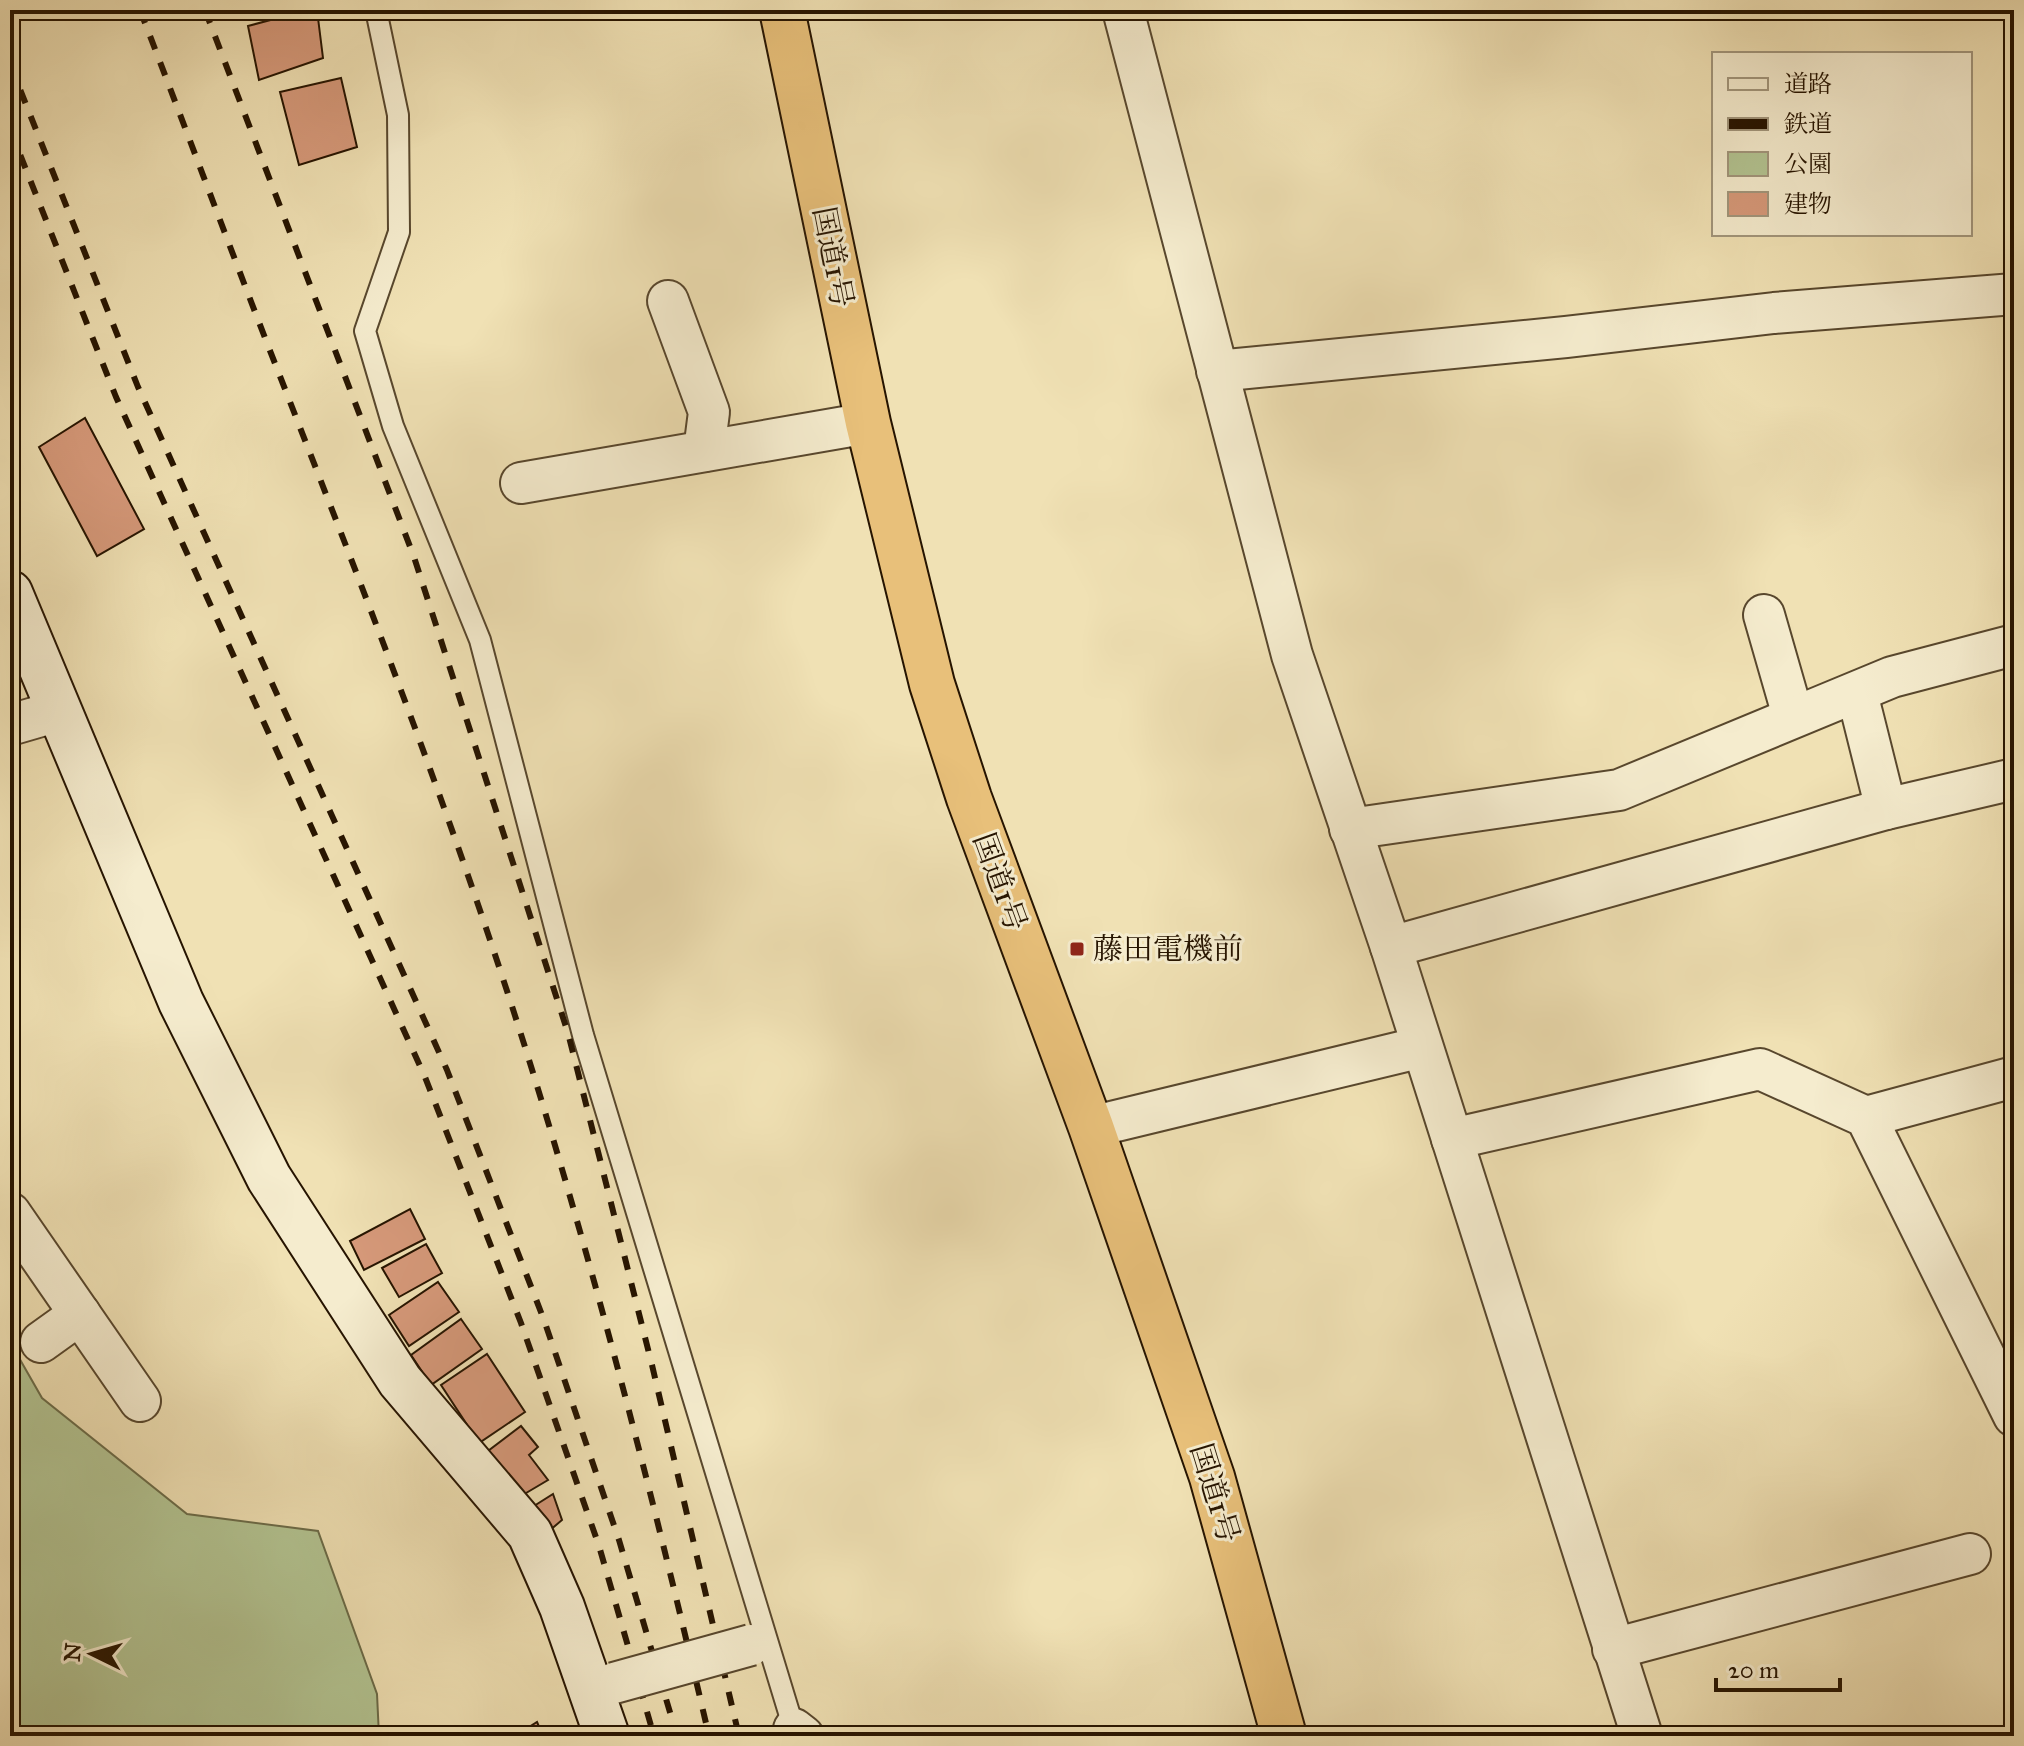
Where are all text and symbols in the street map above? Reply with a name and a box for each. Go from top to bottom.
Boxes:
legend [1712,52,1972,236]
text: 道路 [1784,69,1832,99]
text: 鉄道 [1784,109,1832,139]
text: 公園 [1784,149,1832,179]
text: 建物 [1784,189,1832,219]
street label: 国道1号 [806,204,860,310]
street label: 国道1号 [966,828,1034,936]
place label: 藤田電機前 [1093,931,1243,967]
marker: 藤田電機前 [1068,940,1086,958]
street label: 国道1号 [1183,1439,1247,1547]
north arrow [52,1614,132,1694]
text: N [58,1641,87,1663]
scale bar [1716,1642,1840,1692]
text: 20 m [1728,1655,1779,1685]

